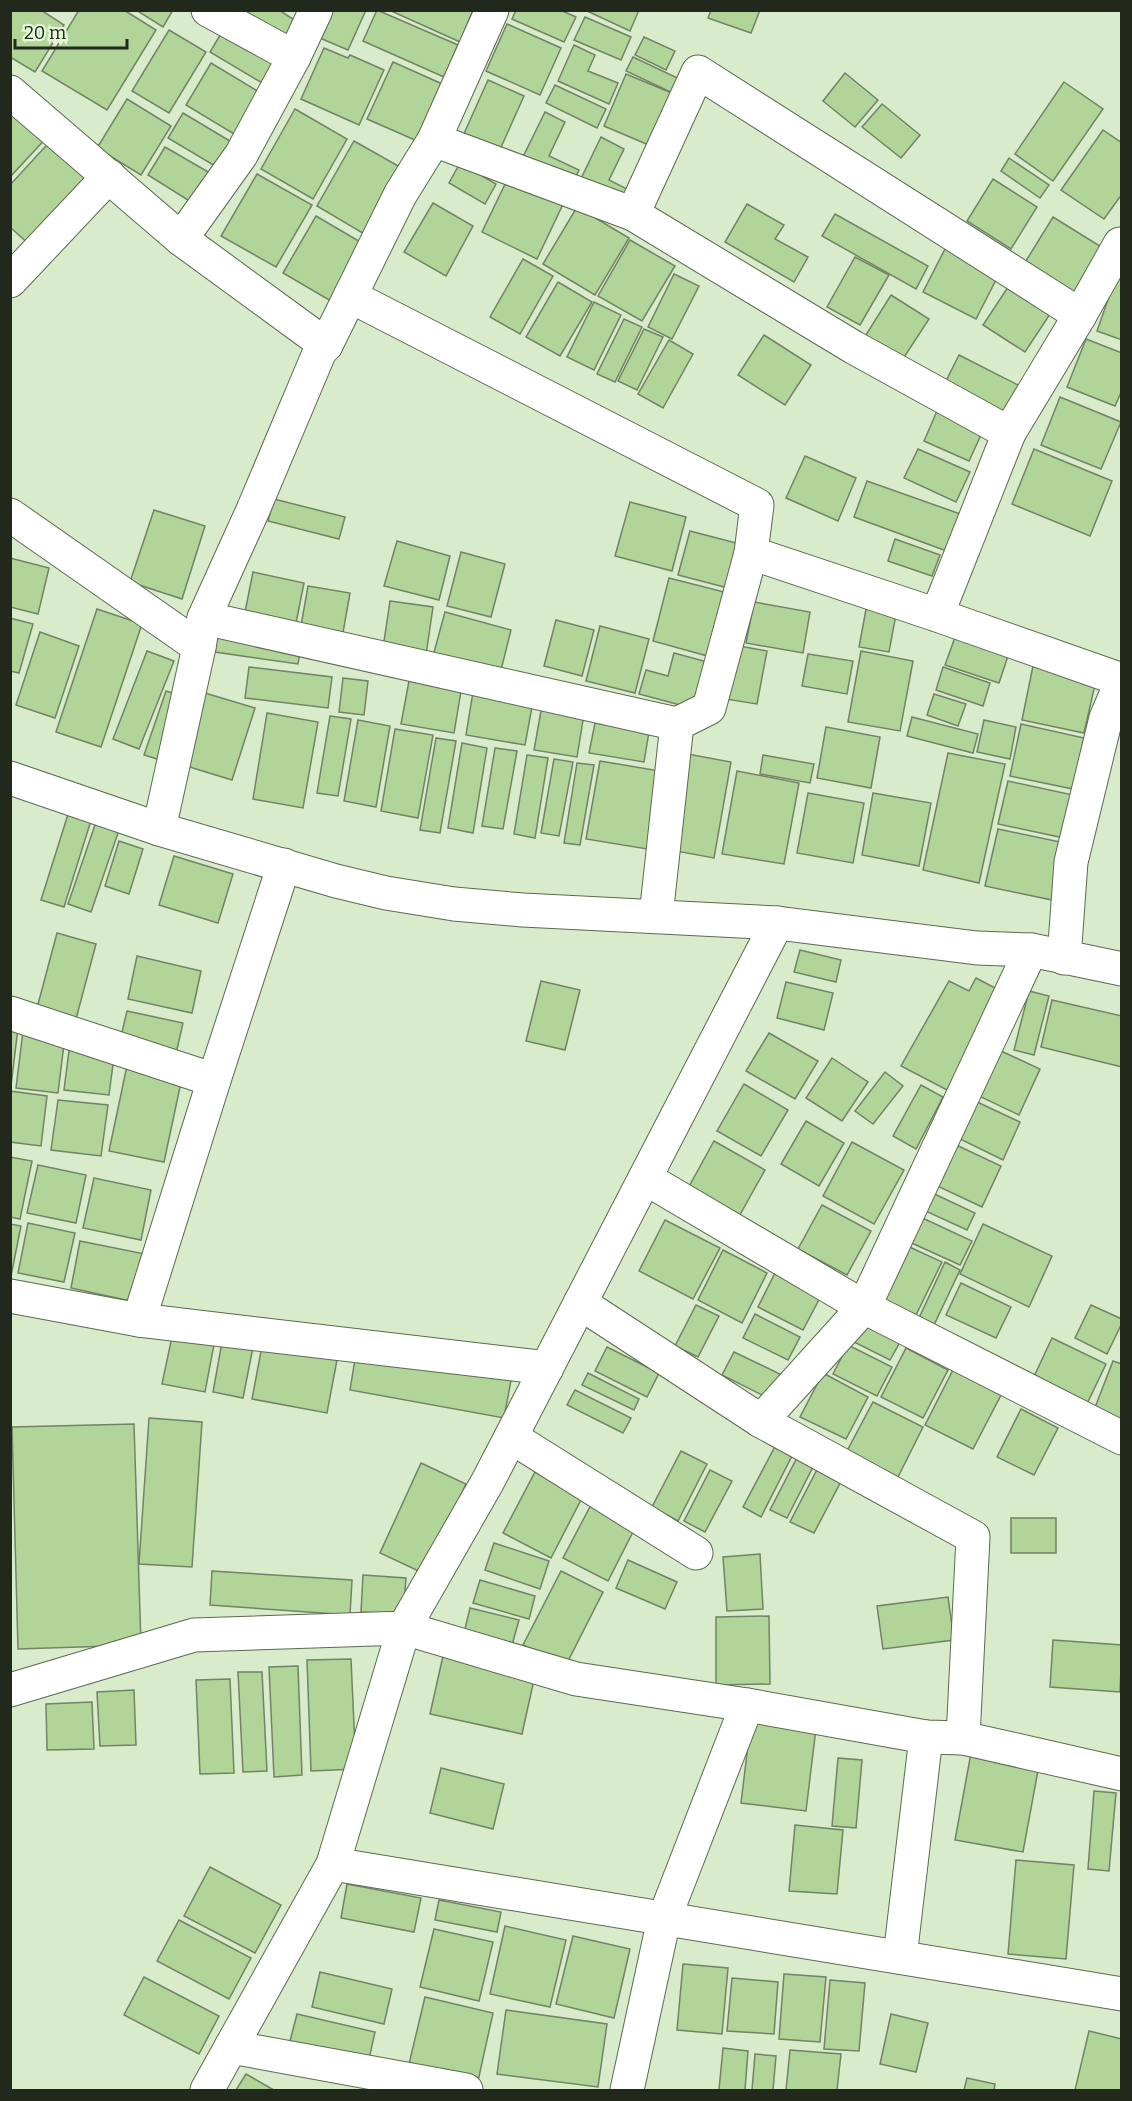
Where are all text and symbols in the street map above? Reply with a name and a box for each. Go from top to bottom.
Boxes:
scale bar [15,12,128,50]
text: 20 m [24,22,66,44]

